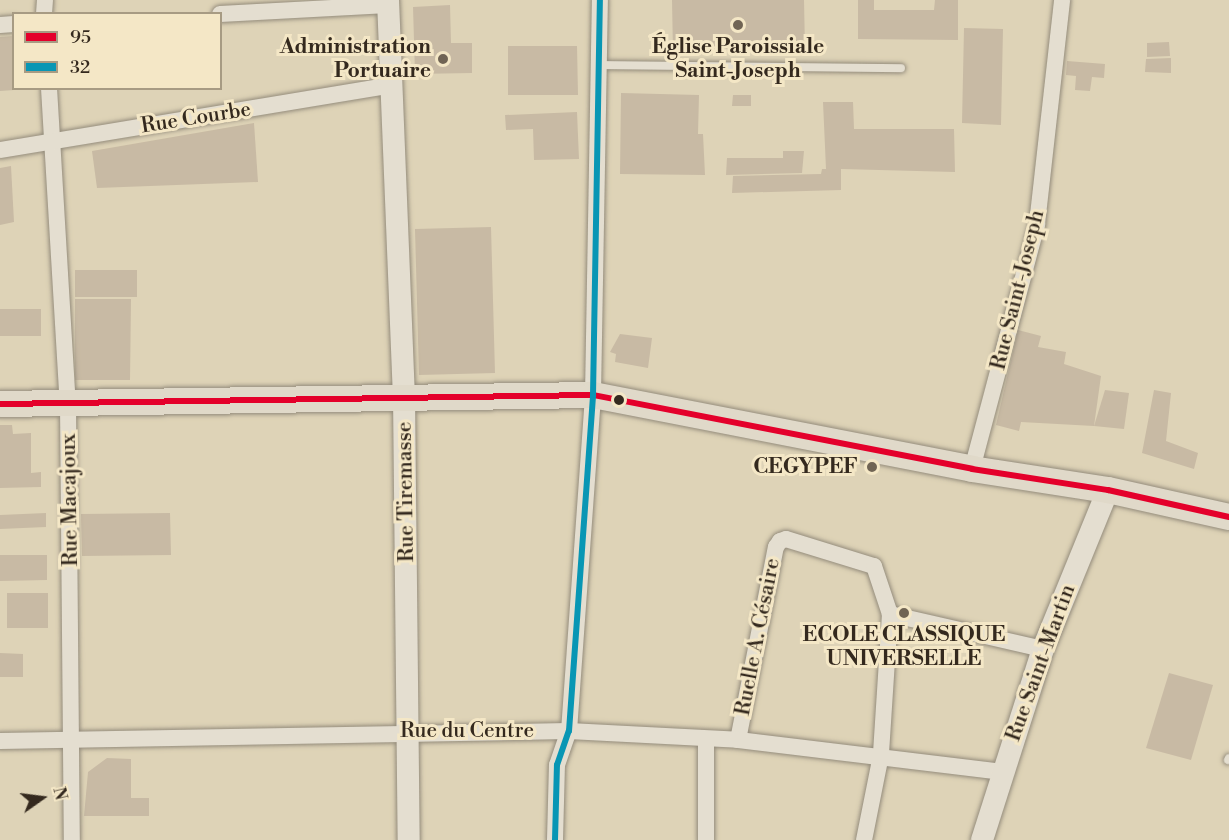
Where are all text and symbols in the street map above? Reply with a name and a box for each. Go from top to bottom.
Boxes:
legend [12,12,222,90]
marker: Église Paroissiale Saint-Joseph [731,18,745,32]
text: 95 [70,26,91,49]
place label: Administration Portuaire [280,34,431,84]
place label: Église Paroissiale Saint-Joseph [652,34,824,84]
marker: Administration Portuaire [436,52,450,66]
text: 32 [70,56,90,79]
street label: Rue Courbe [139,97,253,139]
street label: Rue Saint-Joseph [986,207,1050,373]
unlabelled marker [613,394,625,406]
street label: Rue Tiremasse [392,422,420,562]
street label: Rue Macajoux [56,433,84,567]
place label: CEGYPEF [753,454,858,480]
marker: CEGYPEF [863,458,881,476]
street label: Ruelle A. Césaire [730,556,786,718]
street label: Rue Saint-Martin [1001,581,1081,745]
marker: ECOLE CLASSIQUE UNIVERSELLE [897,606,911,620]
place label: ECOLE CLASSIQUE UNIVERSELLE [803,622,1005,672]
street label: Rue du Centre [400,718,534,744]
north arrow [12,768,72,828]
text: N [48,785,71,802]

